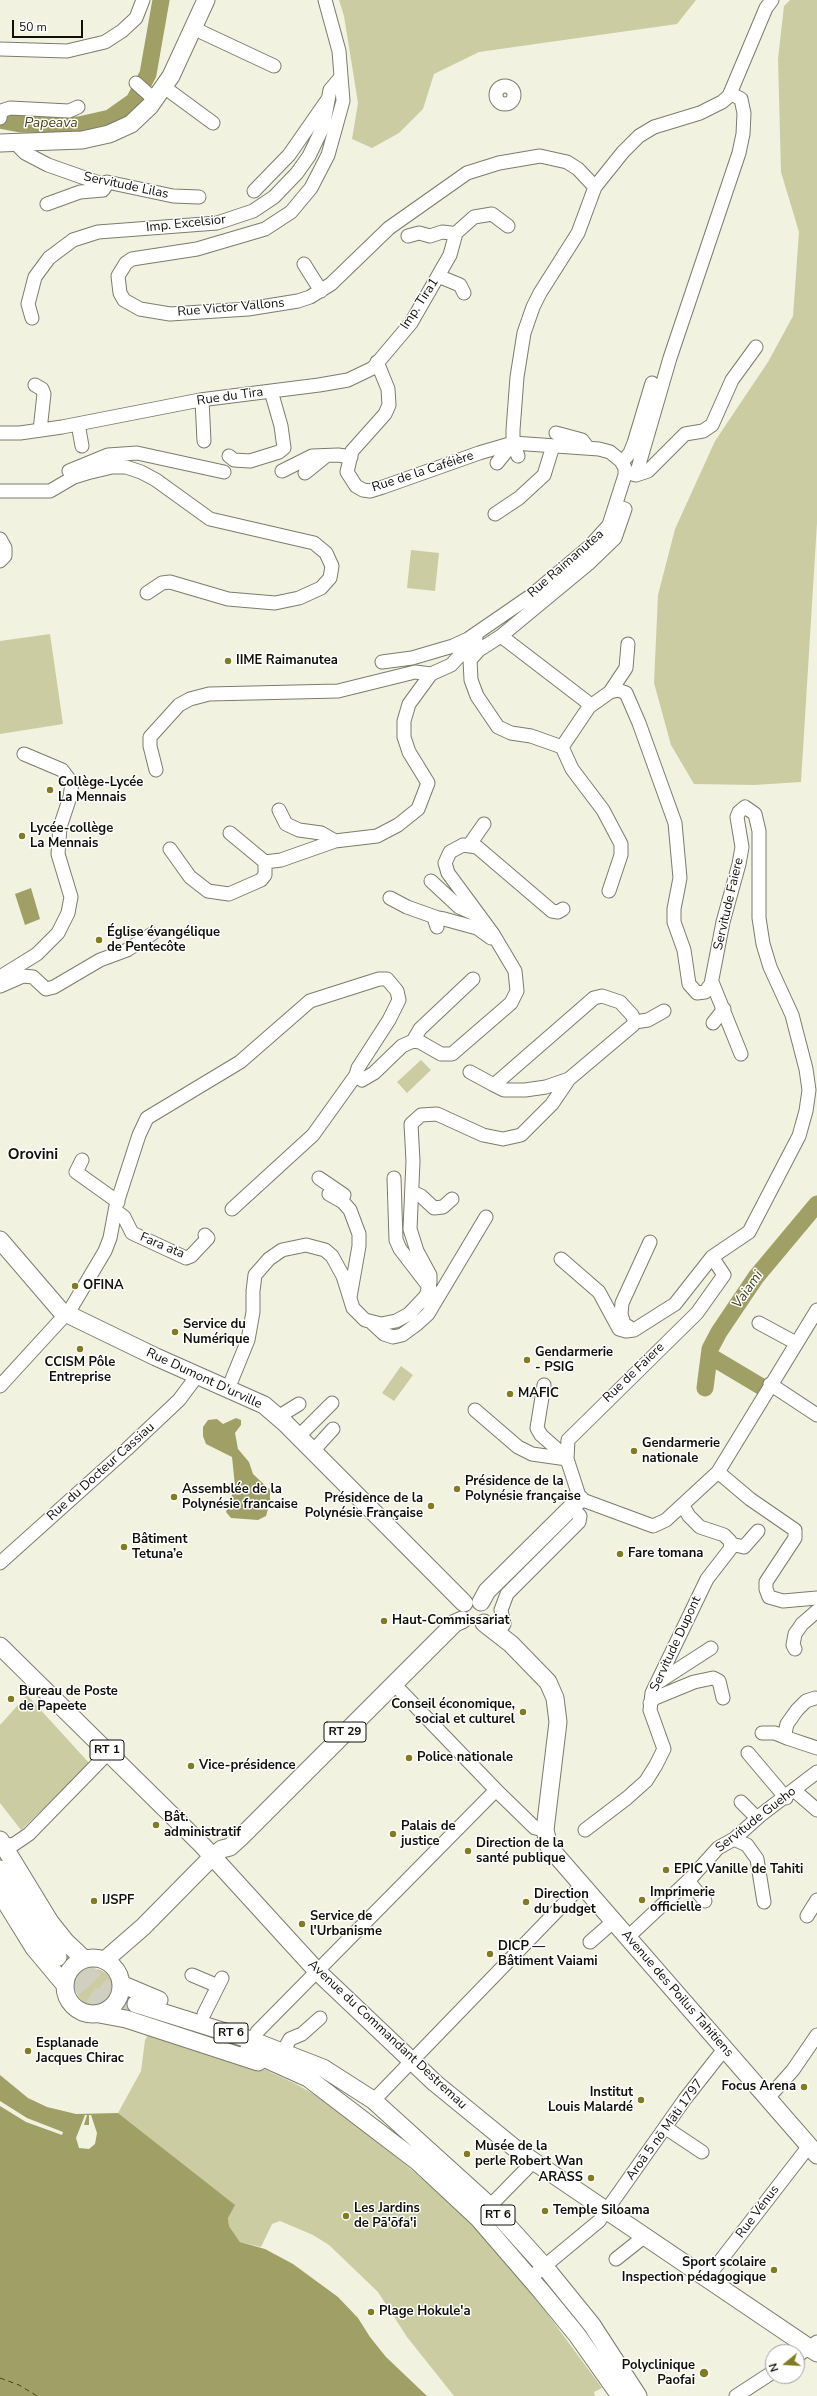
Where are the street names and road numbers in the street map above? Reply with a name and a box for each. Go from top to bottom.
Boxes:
street label: Servitude Lilas [82,169,170,203]
street label: Imp. Excelsior [145,212,227,236]
street label: Imp. Tira1 [398,275,442,333]
street label: Rue Victor Vallons [177,296,285,320]
street label: Rue du Tira [196,385,264,409]
street label: Rue de la Caféière [370,448,476,496]
street label: Rue Raimanutea [525,527,607,601]
street label: Servitude Faiere [711,856,747,952]
street label: Fara ata [137,1230,187,1262]
street label: Rue de Faiere [600,1340,668,1406]
street label: Rue Dumont D'urville [144,1345,264,1413]
street label: Rue du Docteur Cassiau [44,1420,158,1524]
street label: Servitude Dupont [647,1594,705,1694]
road number: RT 29 [324,1722,366,1742]
road number: RT 1 [90,1740,124,1760]
street label: Servitude Gueho [713,1784,799,1856]
street label: Avenue des Poilus Tahitiens [618,1927,736,2061]
street label: Avenue du Commandant Destremau [304,1957,470,2113]
road number: RT 6 [214,2023,248,2043]
street label: Aroā 5 nō Māti 1797 [623,2077,707,2183]
street label: Rue Vénus [733,2182,783,2242]
road number: RT 6 [481,2205,515,2225]

